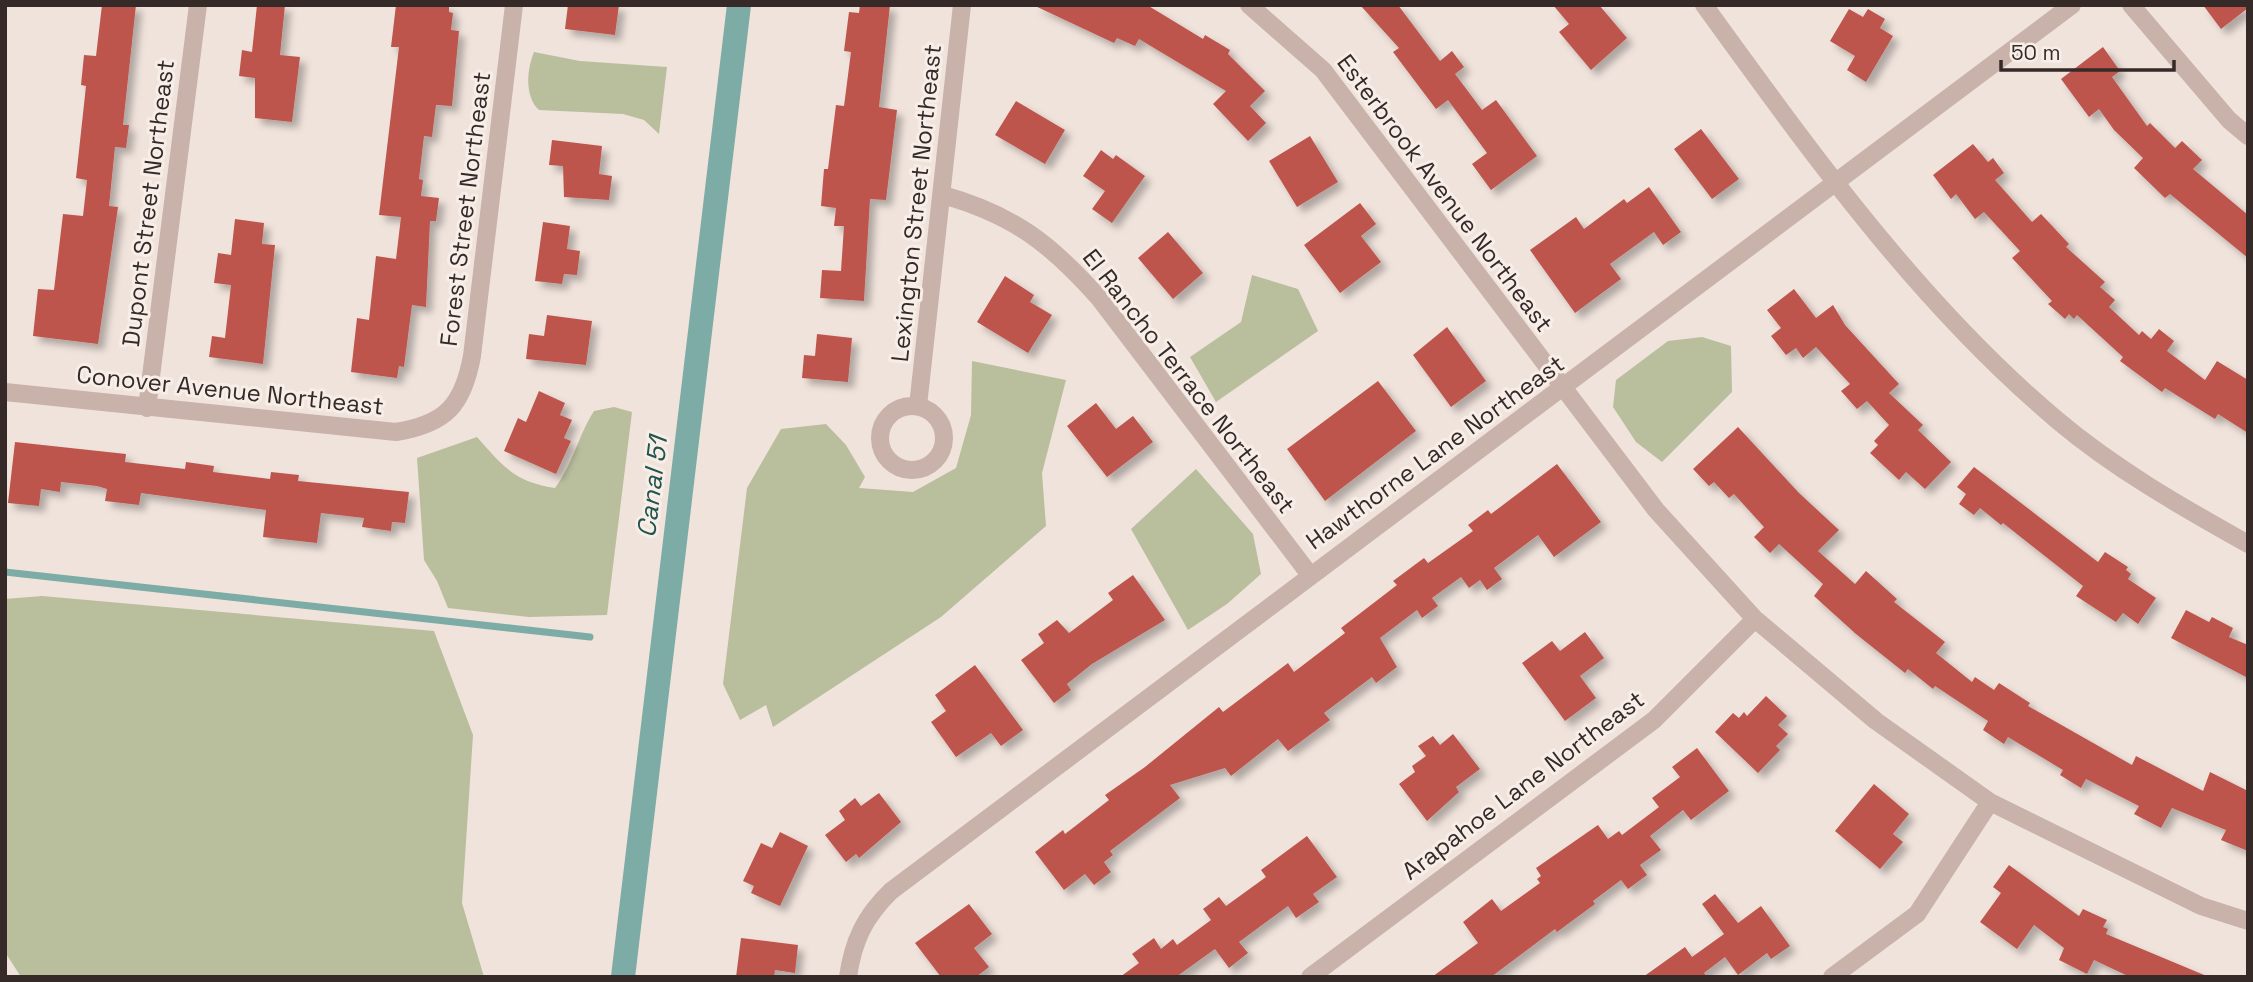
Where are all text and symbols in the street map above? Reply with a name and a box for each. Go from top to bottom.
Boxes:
scale bar [2001,28,2174,72]
text: 50 m [2011,39,2061,66]
street label: Lexington Street Northeast [884,43,948,363]
street label: Esterbrook Avenue Northeast [1330,48,1560,338]
street label: Dupont Street Northeast [115,58,181,348]
street label: Forest Street Northeast [433,70,497,348]
street label: El Rancho Terrace Northeast [1076,242,1302,520]
street label: Hawthorne Lane Northeast [1300,348,1570,556]
street label: Conover Avenue Northeast [75,358,385,422]
water label: Canal 51 [629,431,675,540]
street label: Arapahoe Lane Northeast [1396,684,1650,886]

